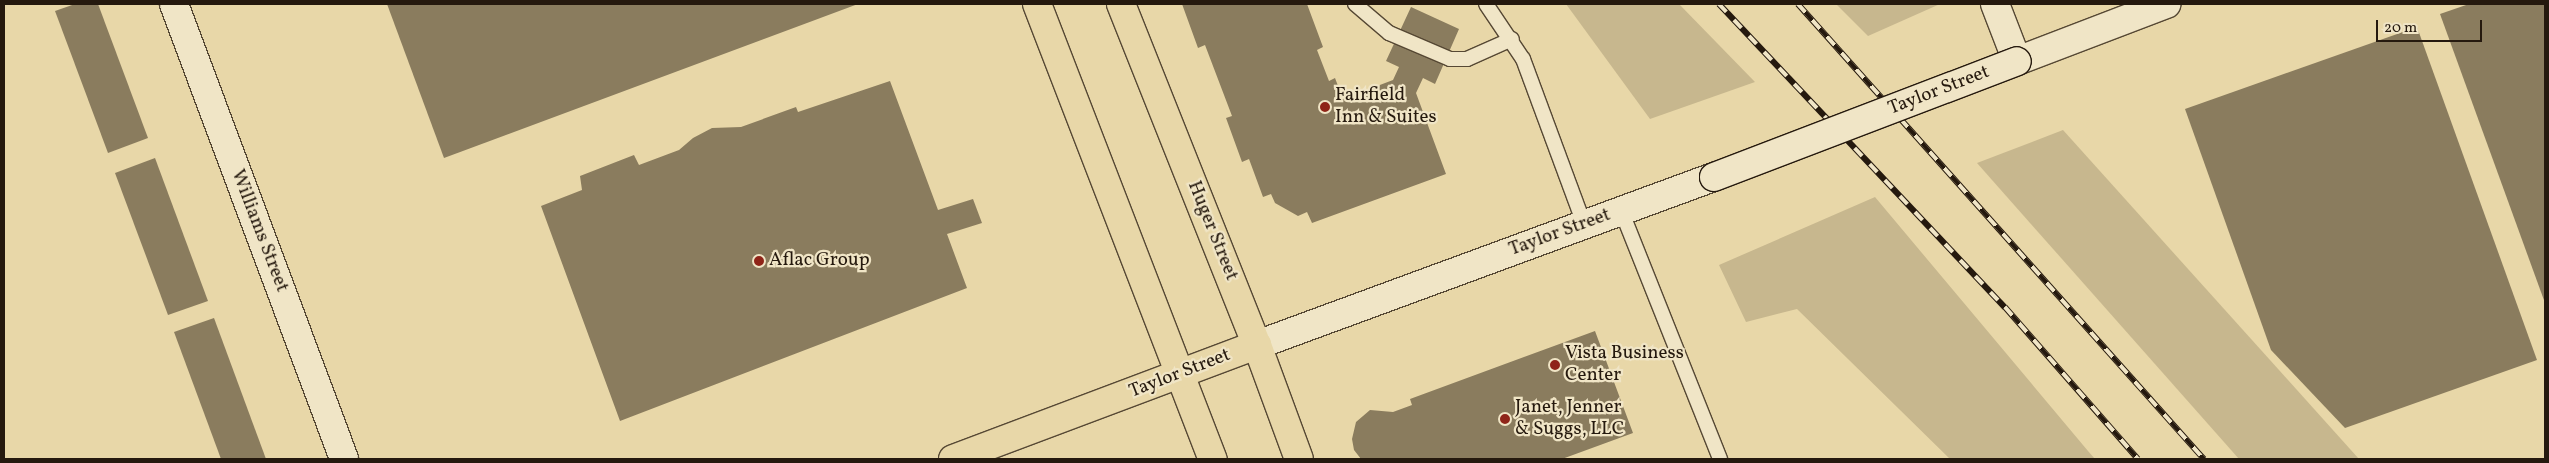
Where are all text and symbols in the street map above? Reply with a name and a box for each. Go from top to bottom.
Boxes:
scale bar [2379,10,2485,42]
text: 20 m [2384,18,2417,39]
street label: Taylor Street [1885,61,1993,121]
place label: Fairfield Inn & Suites [1335,85,1437,129]
marker: Fairfield Inn & Suites [1319,101,1331,113]
street label: Williams Street [225,167,293,295]
street label: Huger Street [1182,178,1242,284]
street label: Taylor Street [1506,204,1614,262]
place label: Aflac Group [769,250,870,272]
marker: Aflac Group [753,255,765,267]
place label: Vista Business Center [1565,343,1684,387]
street label: Taylor Street [1126,344,1234,404]
marker: Vista Business Center [1549,359,1561,371]
place label: Janet, Jenner & Suggs, LLC [1515,397,1624,441]
marker: Janet, Jenner & Suggs, LLC [1499,413,1511,425]

